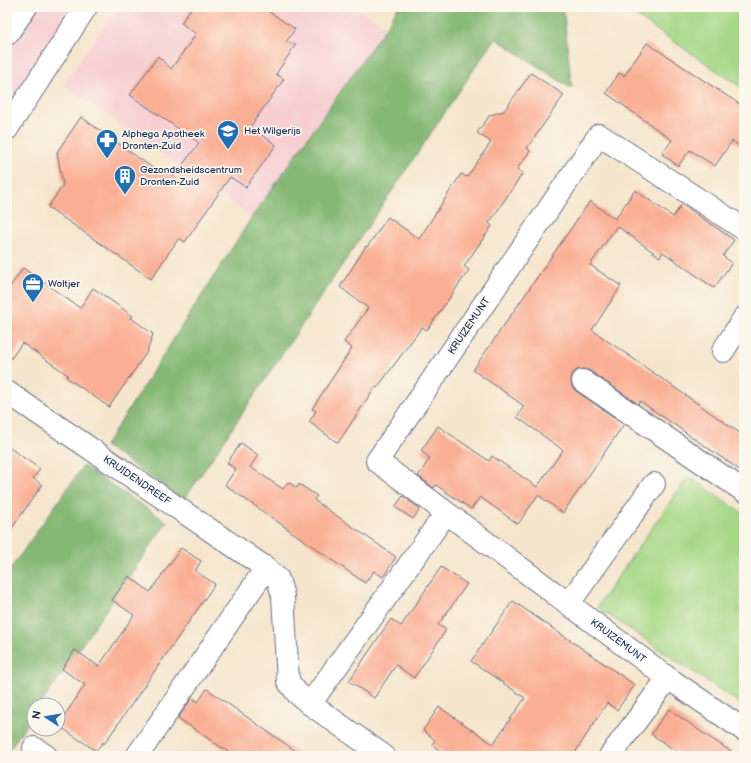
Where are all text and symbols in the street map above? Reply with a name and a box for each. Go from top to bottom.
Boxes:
school or university icon: Het Wilgerijs [215,118,241,151]
place label: Het Wilgerijs [244,125,301,137]
pharmacy icon: Alphega Apotheek Dronten-Zuid [94,127,120,160]
place label: Alphega Apotheek Dronten-Zuid [122,128,205,152]
building icon: Gezondsheidscentrum Dronten-Zuid [112,163,138,196]
place label: Gezondsheidscentrum Dronten-Zuid [140,164,242,188]
office icon: Woltjer [20,271,46,304]
place label: Woltjer [48,278,80,290]
street label: KRUIZEMUNT [446,295,492,357]
street label: KRUIDENDREEF [101,453,173,507]
street label: KRUIZEMUNT [588,616,648,665]
north arrow [26,697,66,737]
text: N [29,710,44,720]

